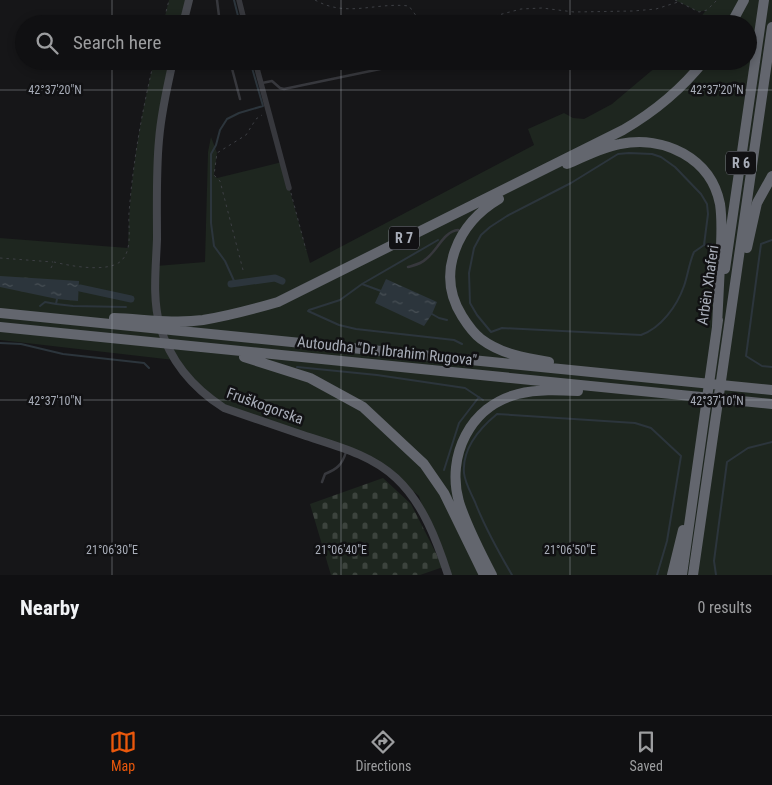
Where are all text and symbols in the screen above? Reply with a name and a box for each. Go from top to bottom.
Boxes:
search box [15,15,757,70]
icon: search [33,29,61,57]
text: Search here [73,31,161,54]
text: 42°37'20"N [28,83,82,97]
text: 42°37'20"N [690,83,744,97]
road number: R 6 [726,152,756,174]
road number: R 7 [389,227,419,250]
street label: Arbën Xhaferi [693,244,723,326]
street label: Autoudha "Dr. Ibrahim Rugova" [296,333,478,369]
street label: Fruškogorska [224,384,306,428]
text: 42°37'10"N [28,394,82,408]
text: 42°37'10"N [690,394,744,408]
text: 21°06'30"E [86,543,138,557]
text: 21°06'40"E [315,543,367,557]
text: 21°06'50"E [544,543,596,557]
text: Nearby [20,596,79,620]
text: 0 results [697,598,752,617]
tab: Map [109,728,137,774]
tab: Directions [355,728,411,774]
tab: Saved [630,728,663,774]

